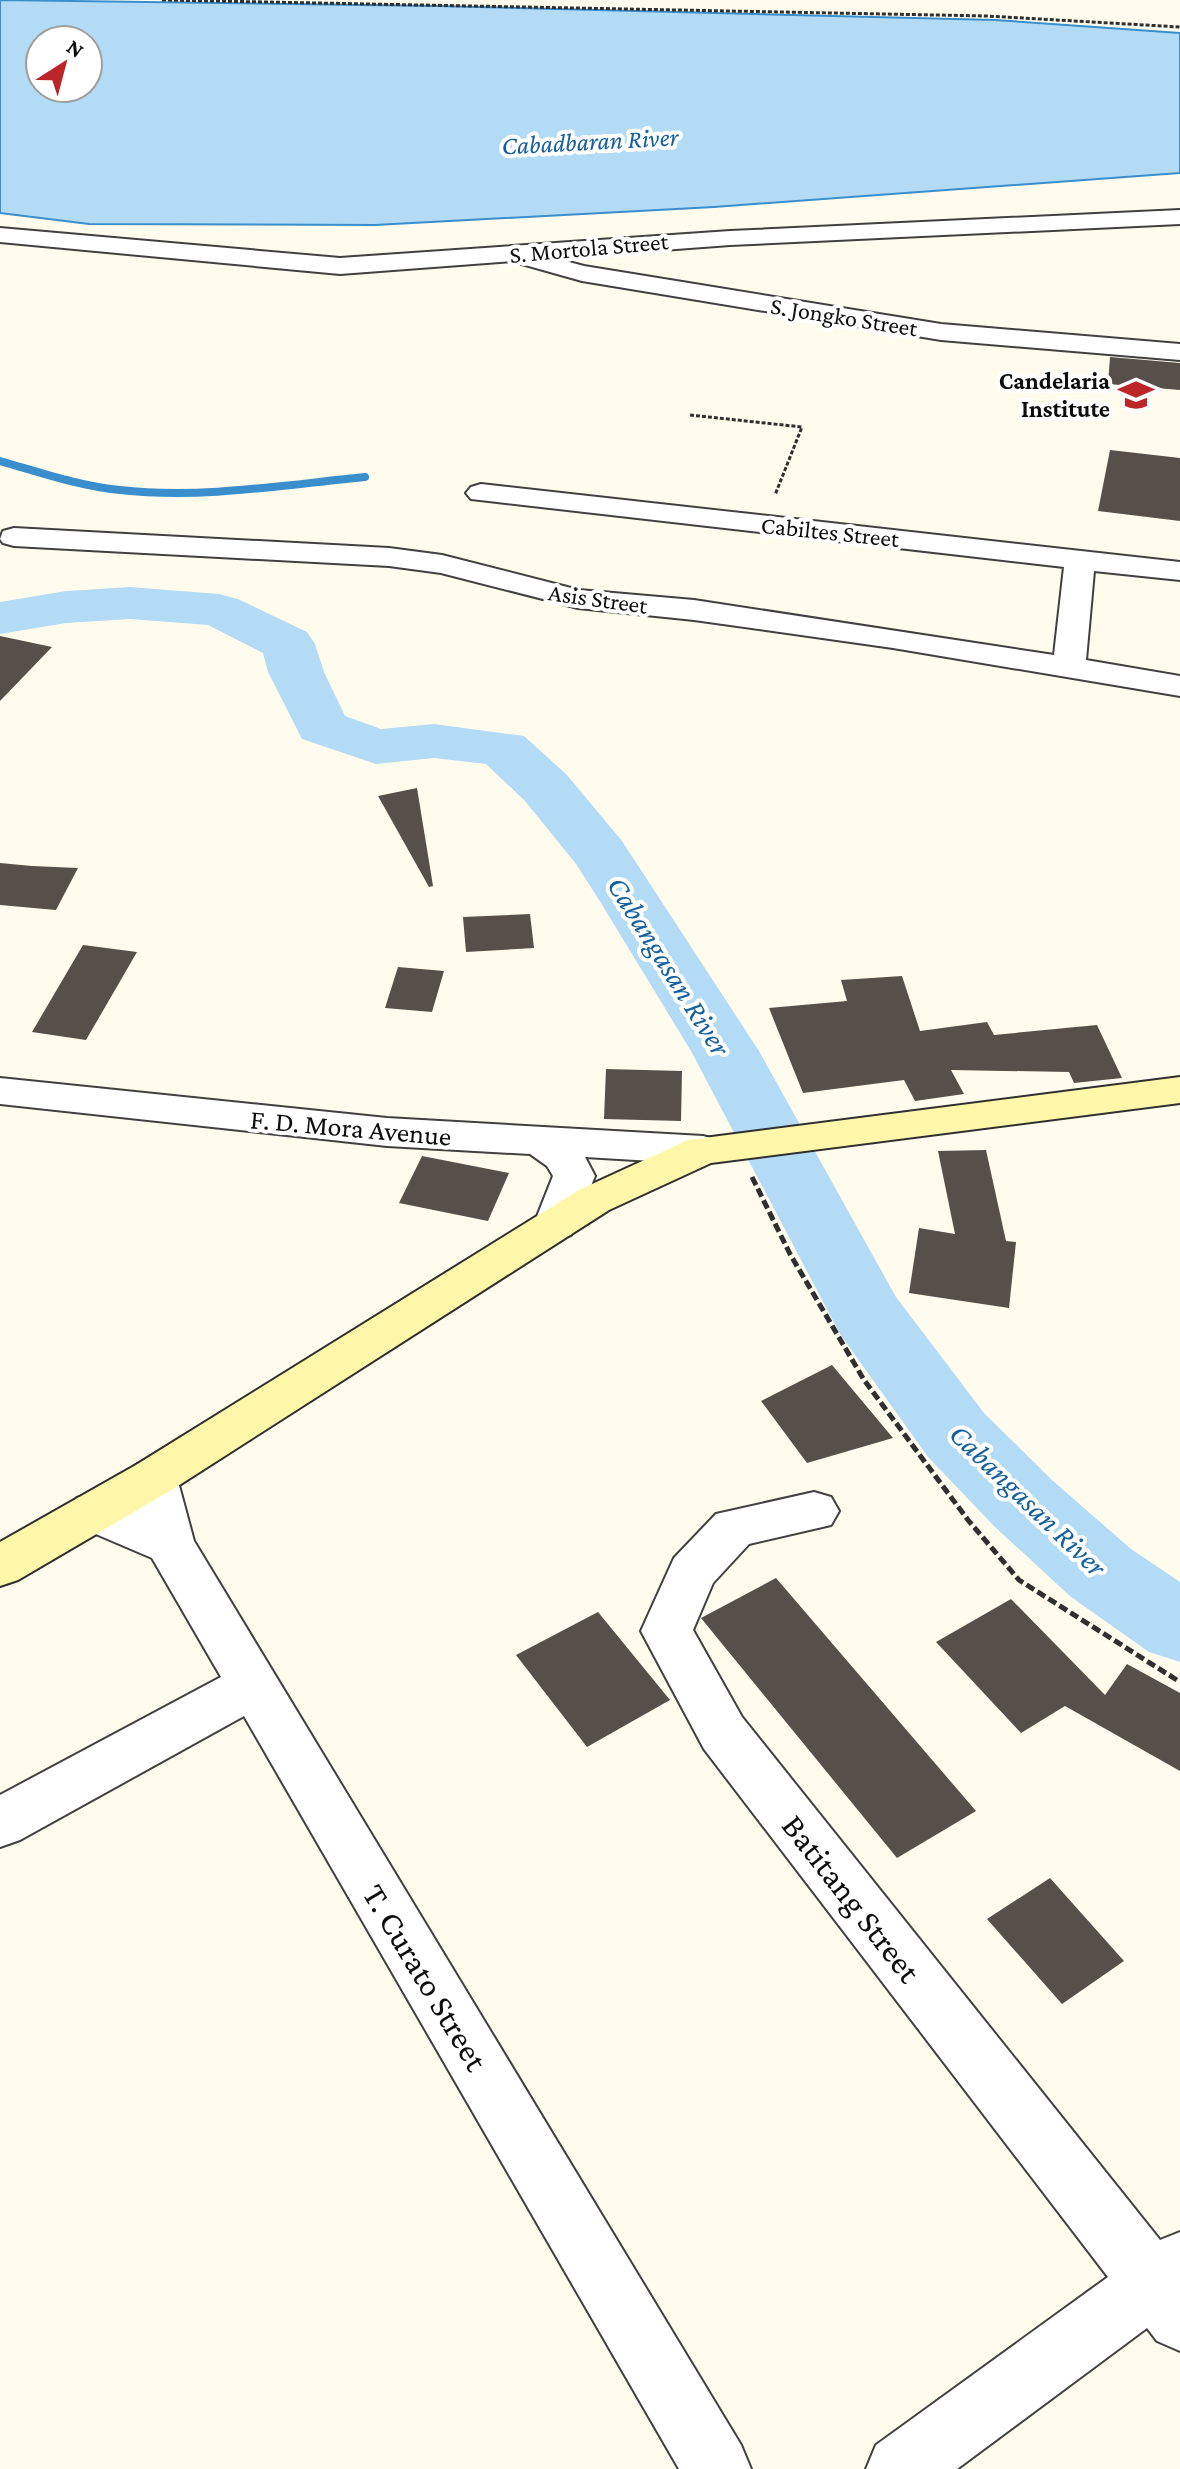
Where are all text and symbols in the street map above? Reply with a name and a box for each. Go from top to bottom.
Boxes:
north arrow [24,24,104,104]
text: N [62,34,89,63]
water label: Cabadbaran River [501,122,680,161]
street label: S. Mortola Street [508,227,671,268]
street label: S. Jongko Street [769,292,921,342]
place label: Candelaria Institute [999,367,1110,422]
school or university icon: Candelaria Institute [1117,376,1155,414]
street label: Cabiltes Street [760,511,901,552]
street label: Asis Street [547,578,650,619]
water label: Cabangasan River [600,870,738,1063]
street label: F. D. Mora Avenue [249,1103,453,1152]
water label: Cabangasan River [943,1417,1114,1584]
street label: Batitang Street [774,1807,929,1991]
street label: T. Curato Street [356,1878,496,2078]

